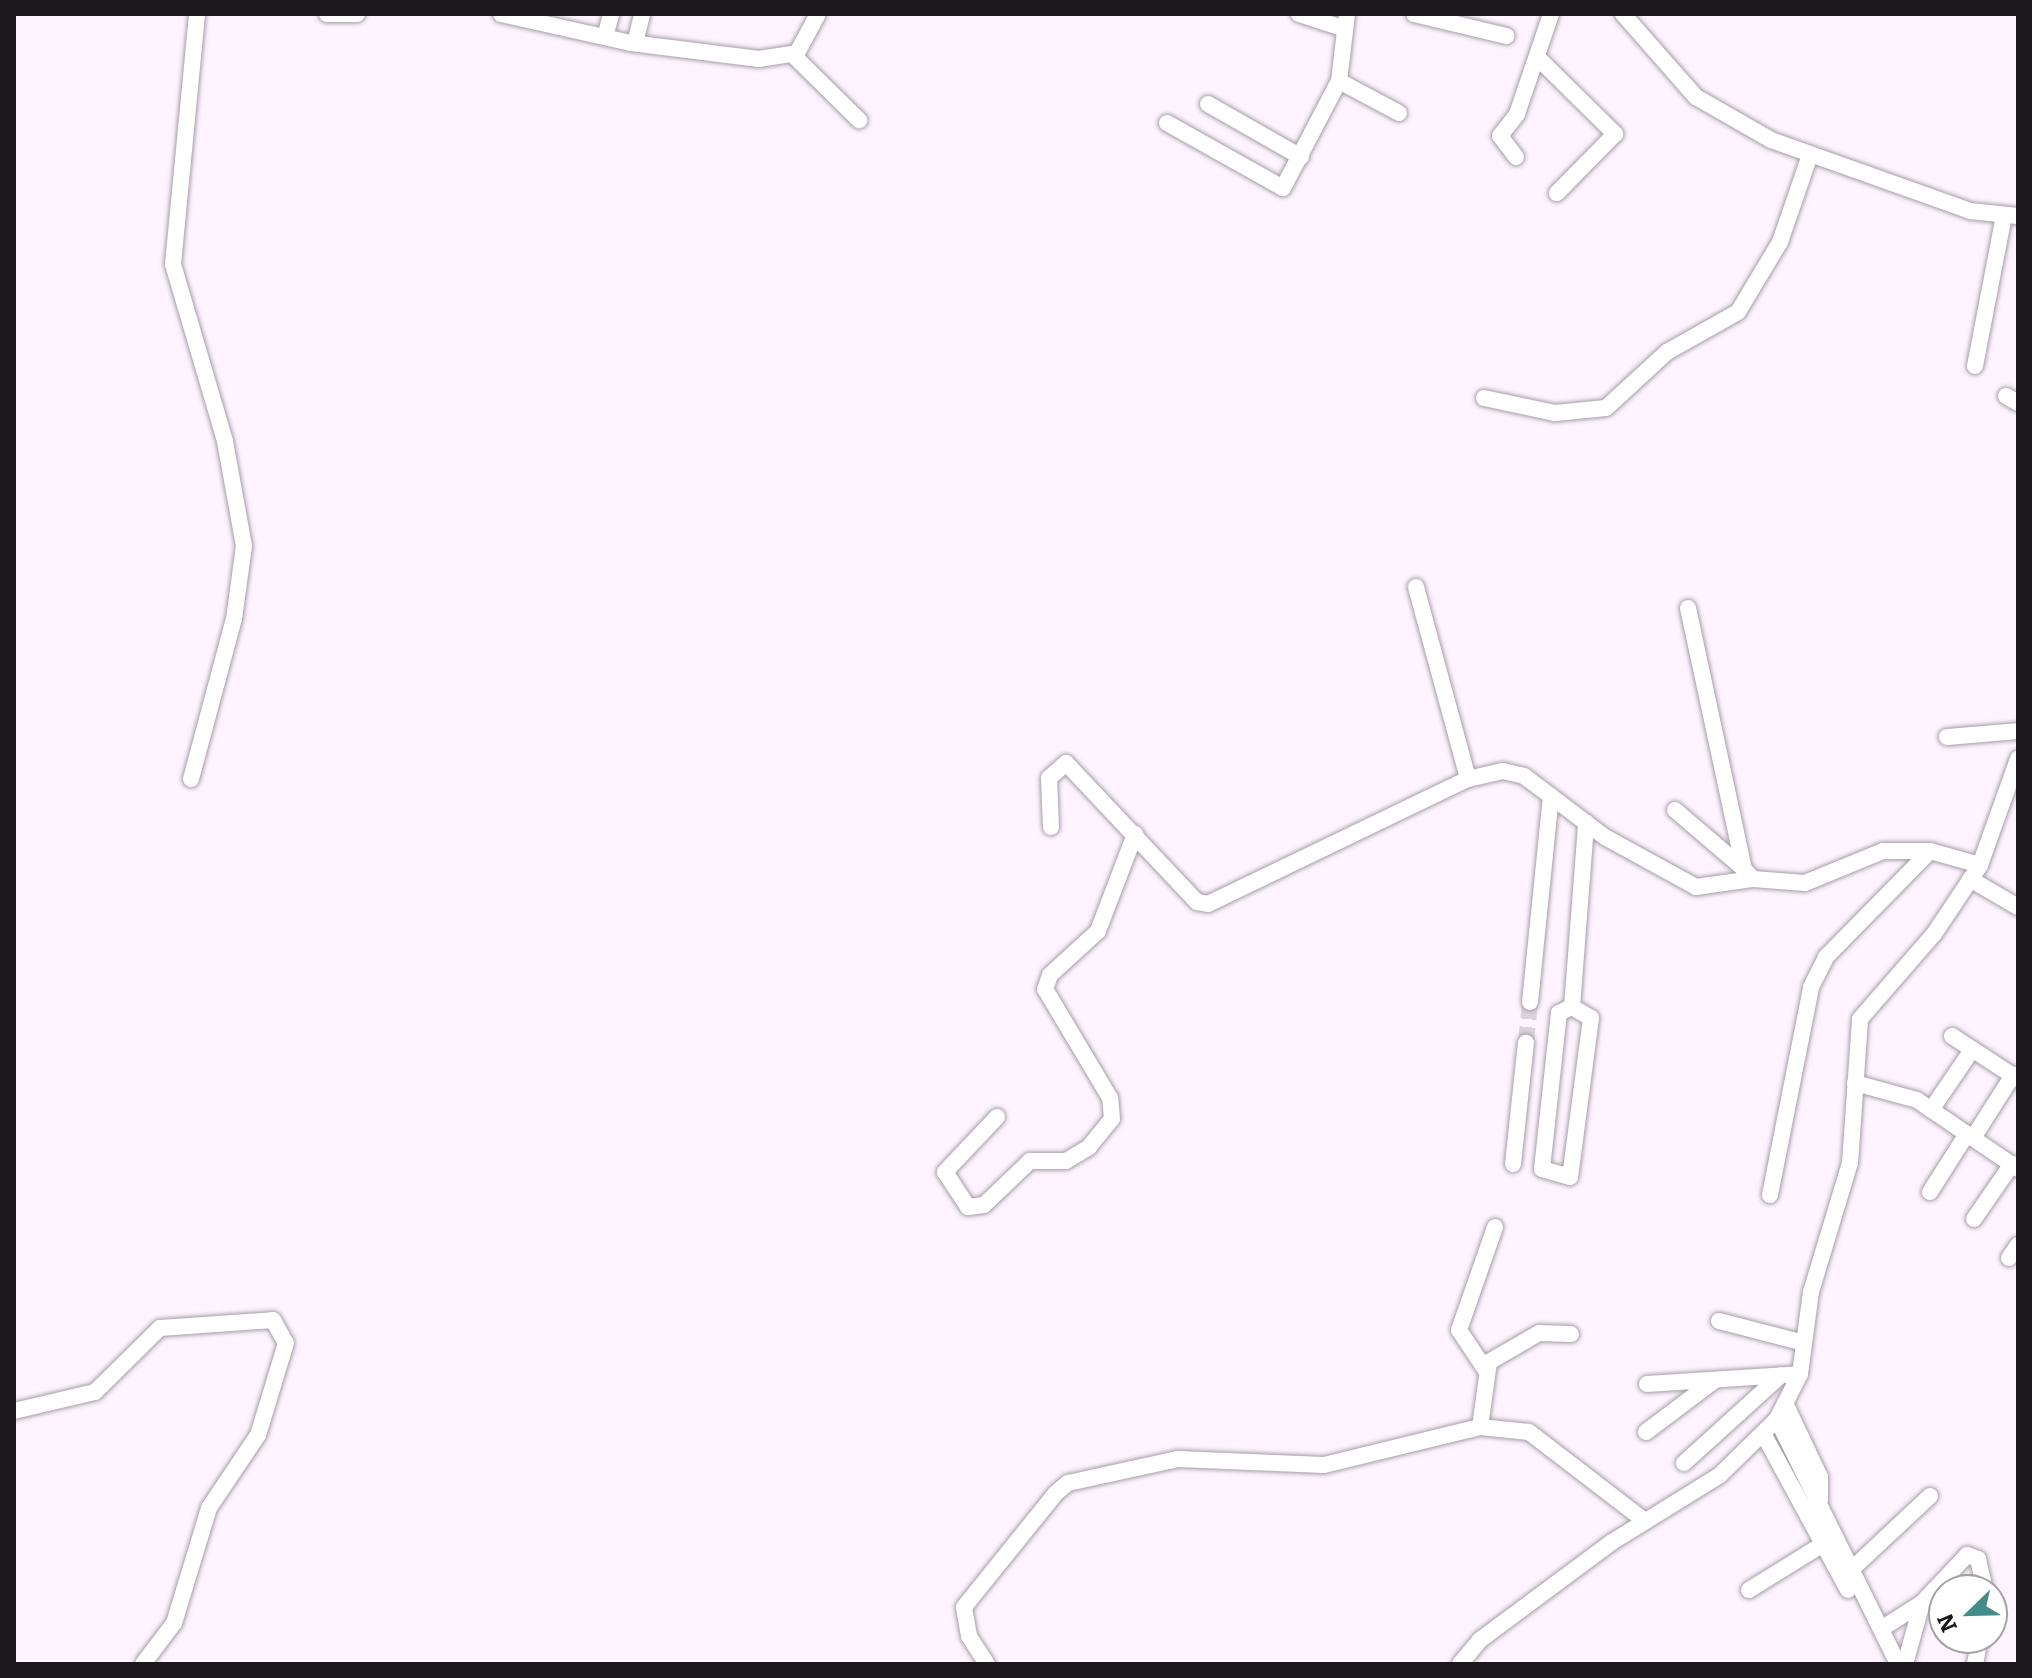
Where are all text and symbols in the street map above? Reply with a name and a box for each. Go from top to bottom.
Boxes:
north arrow [1928,1574,2008,1654]
text: N [1932,1610,1963,1636]

